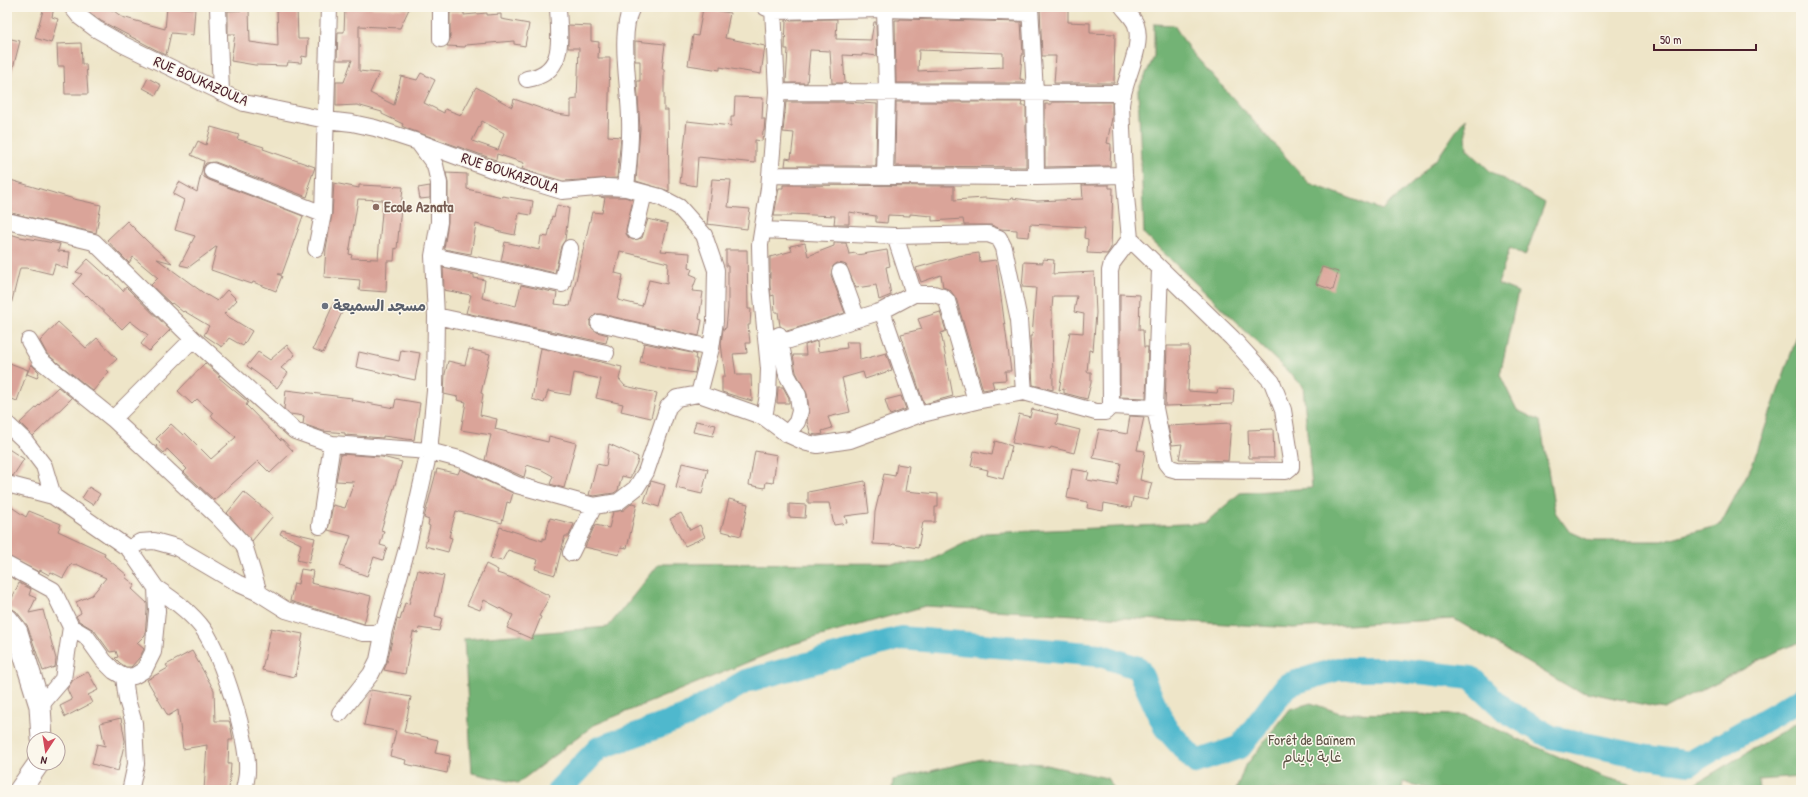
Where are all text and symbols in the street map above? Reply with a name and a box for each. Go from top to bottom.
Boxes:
scale bar [1654,26,1756,52]
text: 50 m [1660,31,1681,48]
street label: RUE BOUKAZOULA [151,50,252,111]
street label: RUE BOUKAZOULA [459,147,562,198]
place label: Ecole Aznata [384,196,453,217]
marker: Ecole Aznata [371,202,381,212]
place label: مسجد السميعة [333,295,426,316]
marker: مسجد السميعة [320,301,330,311]
park label: Forêt de Baïnem غابة باينام [1267,729,1356,769]
north arrow [26,731,66,771]
text: N [39,753,48,768]

